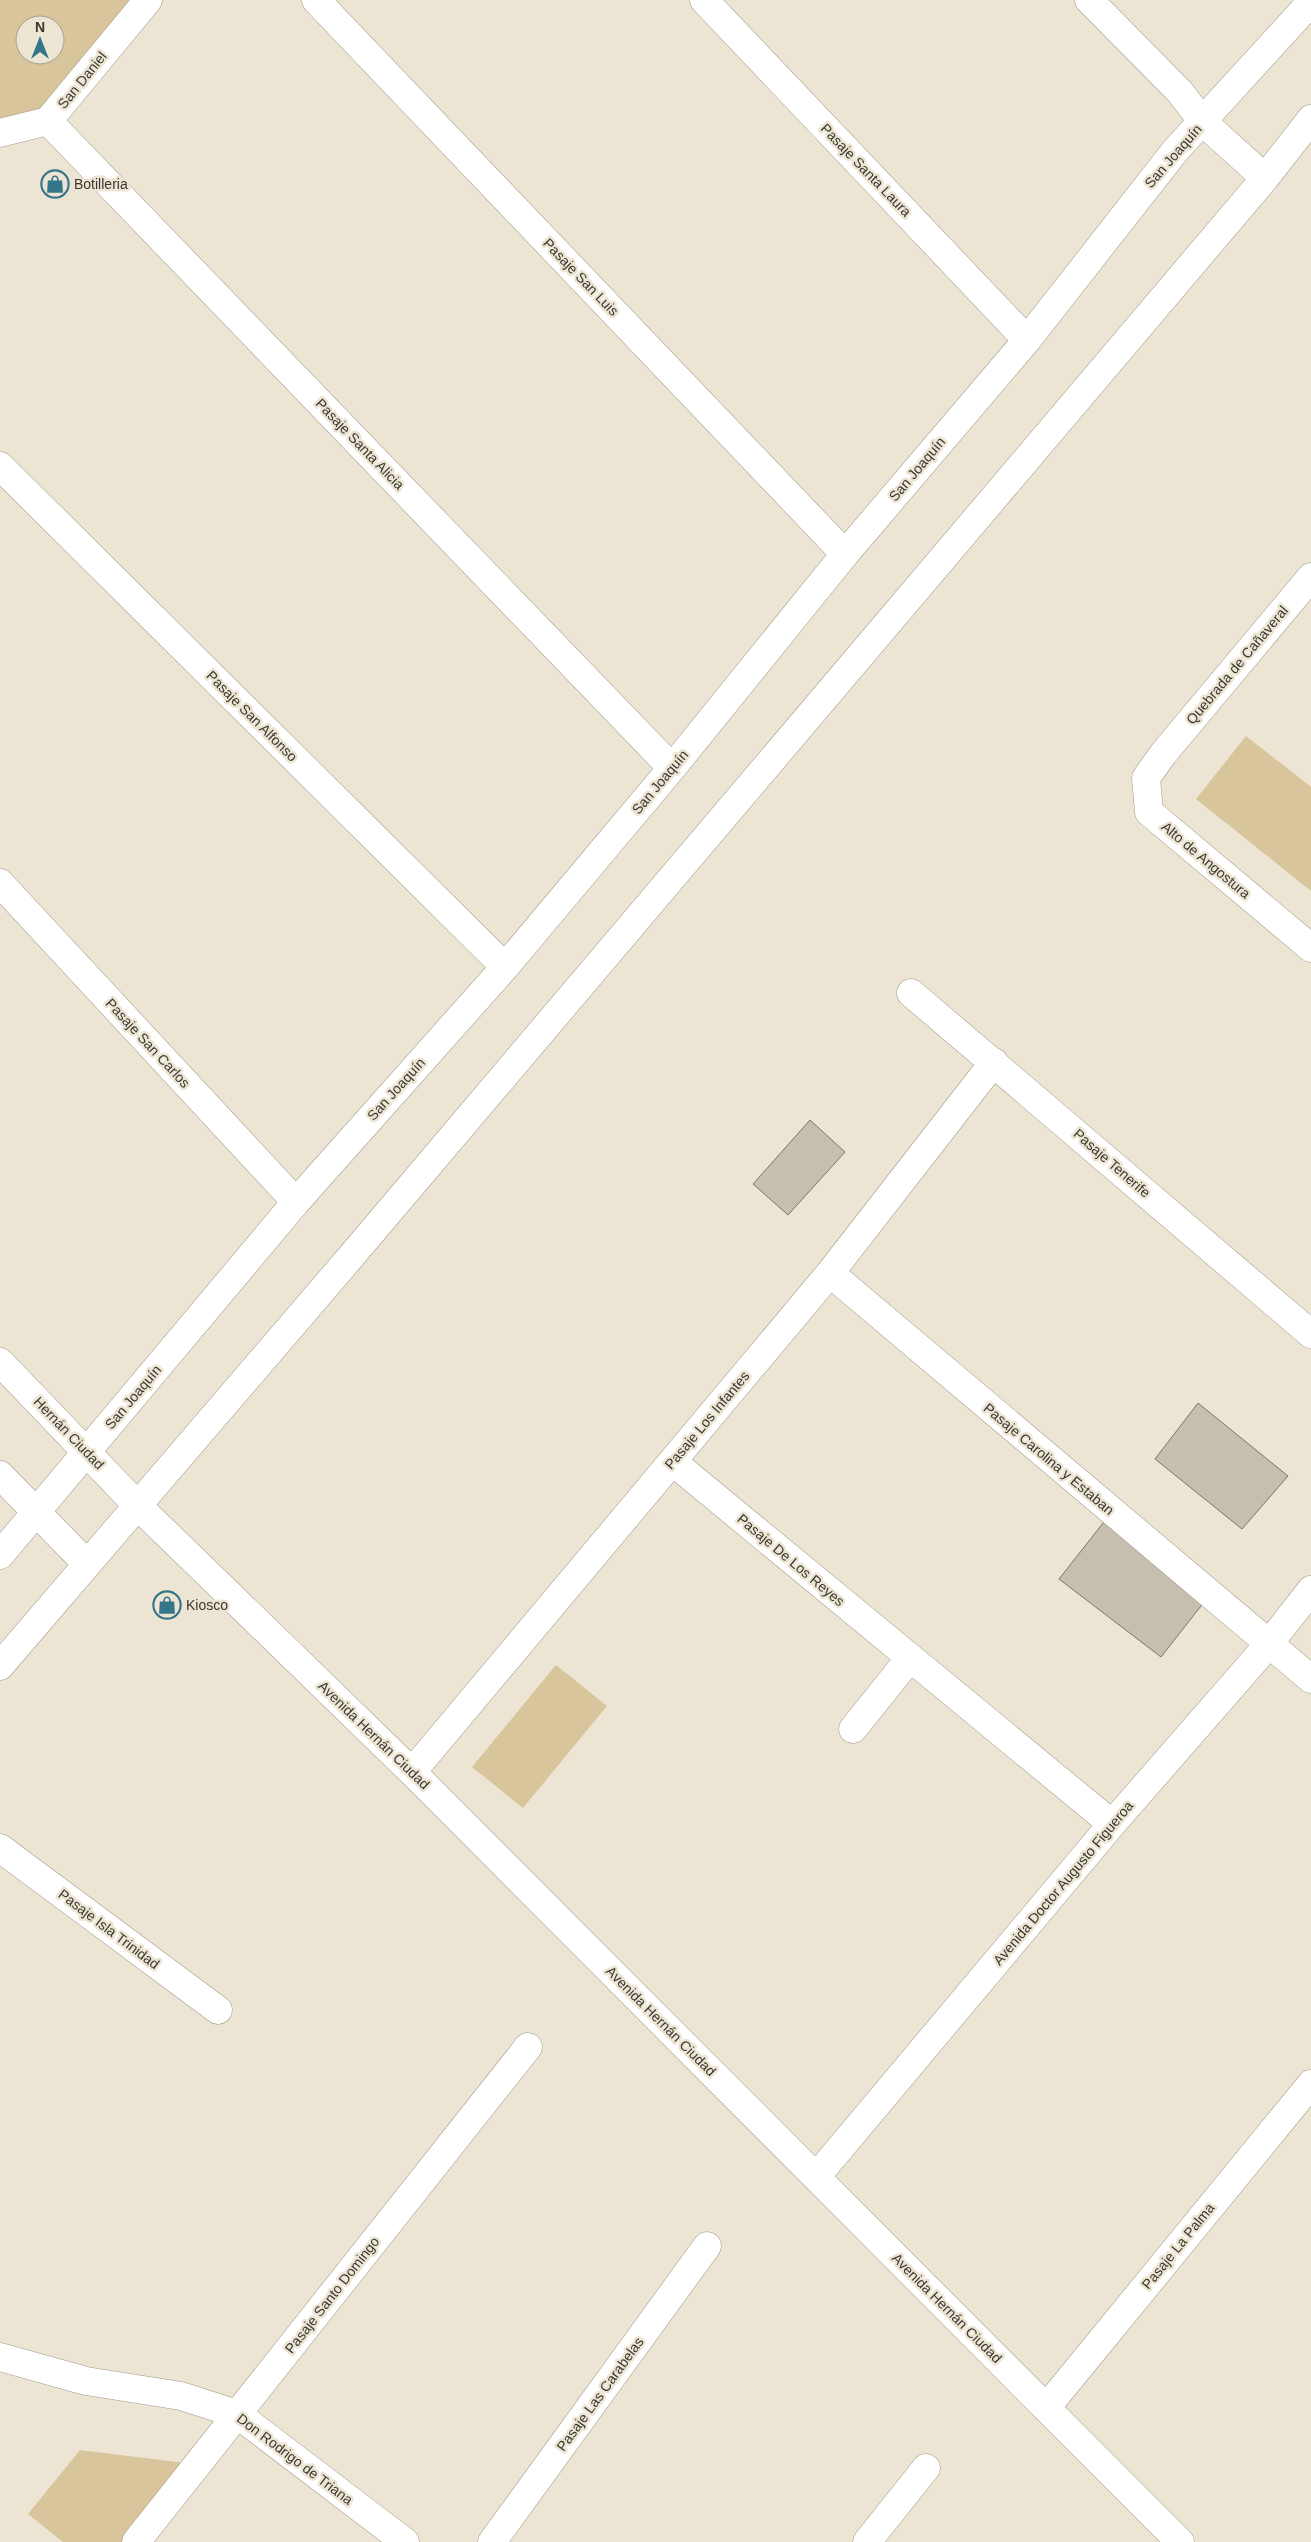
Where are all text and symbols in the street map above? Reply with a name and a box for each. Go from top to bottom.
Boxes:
north arrow [15,15,65,65]
text: N [35,19,45,35]
street label: San Daniel [54,48,110,112]
street label: Pasaje Santa Laura [818,120,915,220]
street label: San Joaquín [1141,121,1205,191]
shop icon: Botilleria [40,169,70,199]
place label: Botilleria [74,176,128,192]
street label: Pasaje San Luis [540,235,622,319]
street label: Pasaje Santa Alicia [313,395,408,493]
street label: San Joaquín [886,434,948,504]
street label: Quebrada de Cañaveral [1183,603,1291,727]
street label: Pasaje San Alfonso [203,667,301,765]
street label: San Joaquín [629,747,691,817]
street label: Alto de Angostura [1159,818,1254,902]
street label: Pasaje San Carlos [103,995,193,1091]
street label: San Joaquín [364,1054,428,1124]
street label: Pasaje Tenerife [1070,1125,1154,1201]
street label: San Joaquín [102,1362,164,1432]
street label: Pasaje Los Infantes [661,1368,753,1472]
street label: Hernán Ciudad [31,1394,107,1472]
street label: Pasaje Carolina y Estaban [981,1400,1117,1518]
street label: Pasaje De Los Reyes [734,1511,848,1609]
shop icon: Kiosco [152,1590,182,1620]
place label: Kiosco [186,1597,228,1613]
street label: Avenida Hernán Ciudad [315,1678,433,1792]
street label: Avenida Doctor Augusto Figueroa [990,1798,1136,1968]
street label: Pasaje Isla Trinidad [55,1886,163,1972]
street label: Avenida Hernán Ciudad [603,1963,719,2079]
street label: Pasaje La Palma [1138,2200,1218,2292]
street label: Pasaje Santo Domingo [282,2233,383,2356]
street label: Avenida Hernán Ciudad [889,2250,1005,2366]
street label: Pasaje Las Carabelas [553,2334,647,2454]
street label: Don Rodrigo de Triana [234,2410,356,2508]

